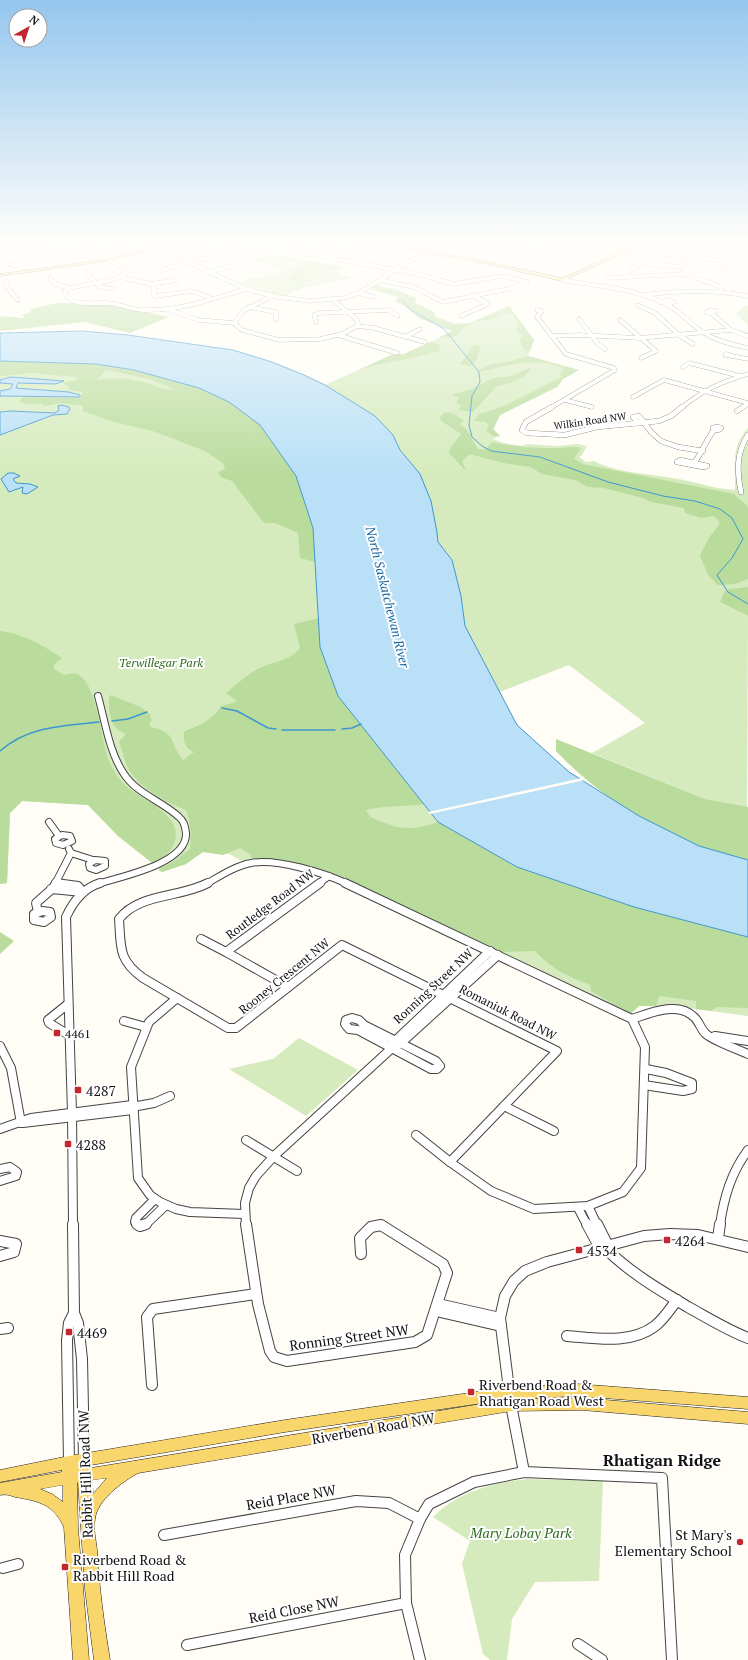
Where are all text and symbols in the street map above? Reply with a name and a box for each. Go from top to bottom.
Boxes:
north arrow [8,8,48,48]
text: N [27,12,42,29]
street label: Wilkin Road NW [553,409,628,433]
water label: North Saskatchewan River [361,523,415,671]
park label: Terwillegar Park [119,655,203,670]
street label: Routledge Road NW [223,865,318,942]
street label: Rooney Crescent NW [236,934,333,1017]
street label: Ronning Street NW [390,945,476,1027]
street label: Romaniuk Road NW [457,981,560,1043]
place label: 4461 [65,1026,91,1041]
marker: 4461 [52,1028,62,1038]
place label: 4287 [86,1081,116,1100]
marker: 4287 [73,1085,83,1095]
place label: 4288 [76,1135,106,1154]
marker: 4288 [63,1139,73,1149]
place label: 4264 [675,1231,705,1250]
marker: 4264 [662,1235,672,1245]
place label: 4534 [587,1241,617,1260]
marker: 4534 [574,1245,584,1255]
street label: Ronning Street NW [288,1319,411,1355]
place label: 4469 [77,1323,107,1342]
marker: 4469 [64,1327,74,1337]
place label: Riverbend Road & Rhatigan Road West [479,1375,605,1410]
marker: Riverbend Road & Rhatigan Road West [466,1387,476,1397]
street label: Riverbend Road NW [310,1408,437,1448]
street label: Rabbit Hill Road NW [73,1409,97,1538]
district label: Rhatigan Ridge [603,1449,722,1471]
street label: Reid Place NW [245,1480,338,1514]
park label: Mary Lobay Park [469,1523,572,1542]
place label: St Mary's Elementary School [615,1525,732,1560]
marker: St Mary's Elementary School [735,1537,745,1547]
place label: Riverbend Road & Rabbit Hill Road [73,1550,186,1585]
marker: Riverbend Road & Rabbit Hill Road [60,1562,70,1572]
street label: Reid Close NW [247,1591,342,1627]

